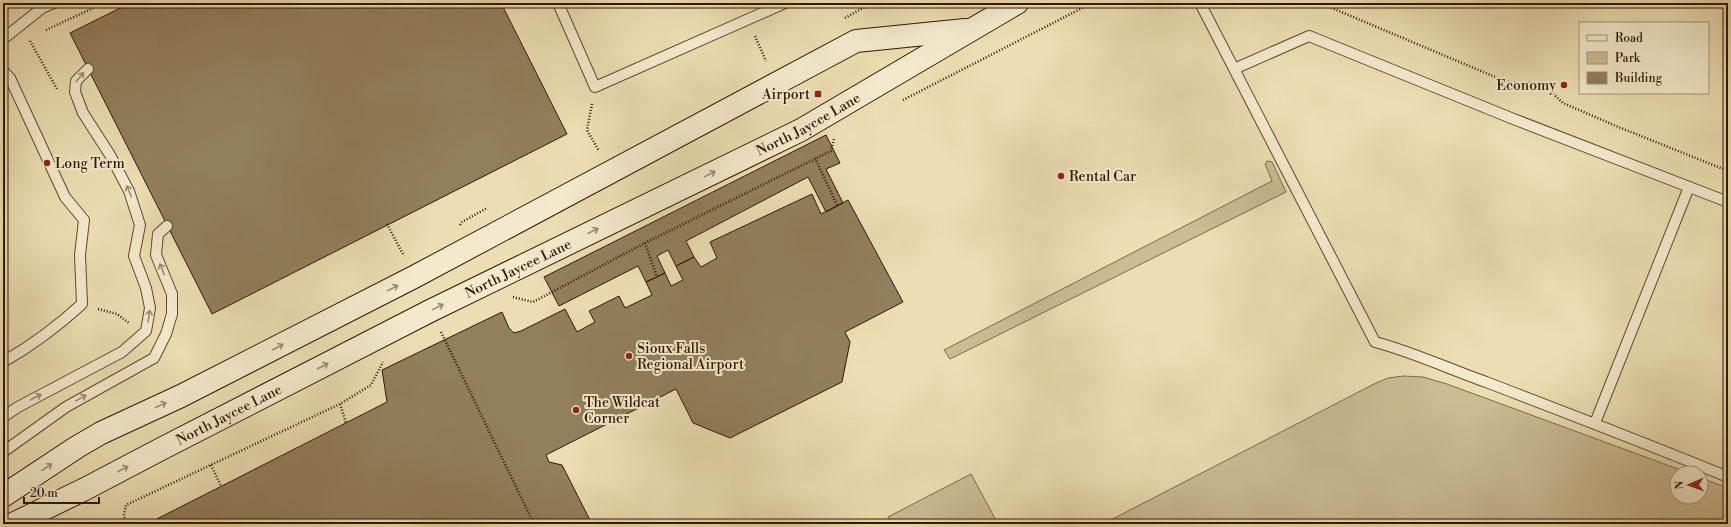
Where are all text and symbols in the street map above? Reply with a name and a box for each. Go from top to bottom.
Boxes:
legend [1579,22,1709,94]
text: Road [1615,31,1643,46]
text: Park [1615,51,1641,66]
text: Building [1614,71,1663,86]
one-way arrow [76,72,85,82]
place label: Economy [1496,77,1556,95]
marker: Economy [1559,80,1569,90]
place label: Airport [761,86,810,104]
street label: North Jaycee Lane [753,89,864,161]
marker: Airport [813,89,823,99]
place label: Long Term [55,155,125,173]
marker: Long Term [42,158,52,168]
place label: Rental Car [1069,168,1136,186]
one-way arrow [703,170,715,177]
marker: Rental Car [1056,171,1066,181]
one-way arrow [124,186,132,198]
one-way arrow [587,227,599,234]
street label: North Jaycee Lane [462,235,574,303]
one-way arrow [157,263,165,275]
one-way arrow [387,284,399,291]
one-way arrow [432,303,444,310]
one-way arrow [145,310,153,323]
place label: Sioux Falls Regional Airport [637,340,744,374]
one-way arrow [271,343,283,350]
marker: Sioux Falls Regional Airport [624,351,634,361]
one-way arrow [316,362,328,369]
street label: North Jaycee Lane [173,381,285,450]
one-way arrow [30,393,42,400]
one-way arrow [75,394,87,402]
place label: The Wildcat Corner [584,394,660,428]
one-way arrow [155,401,167,408]
marker: The Wildcat Corner [571,405,581,415]
one-way arrow [41,462,53,470]
one-way arrow [117,465,129,472]
north arrow [1669,465,1709,505]
scale bar [24,479,99,505]
text: N [1673,480,1687,490]
text: 20 m [30,486,58,501]

